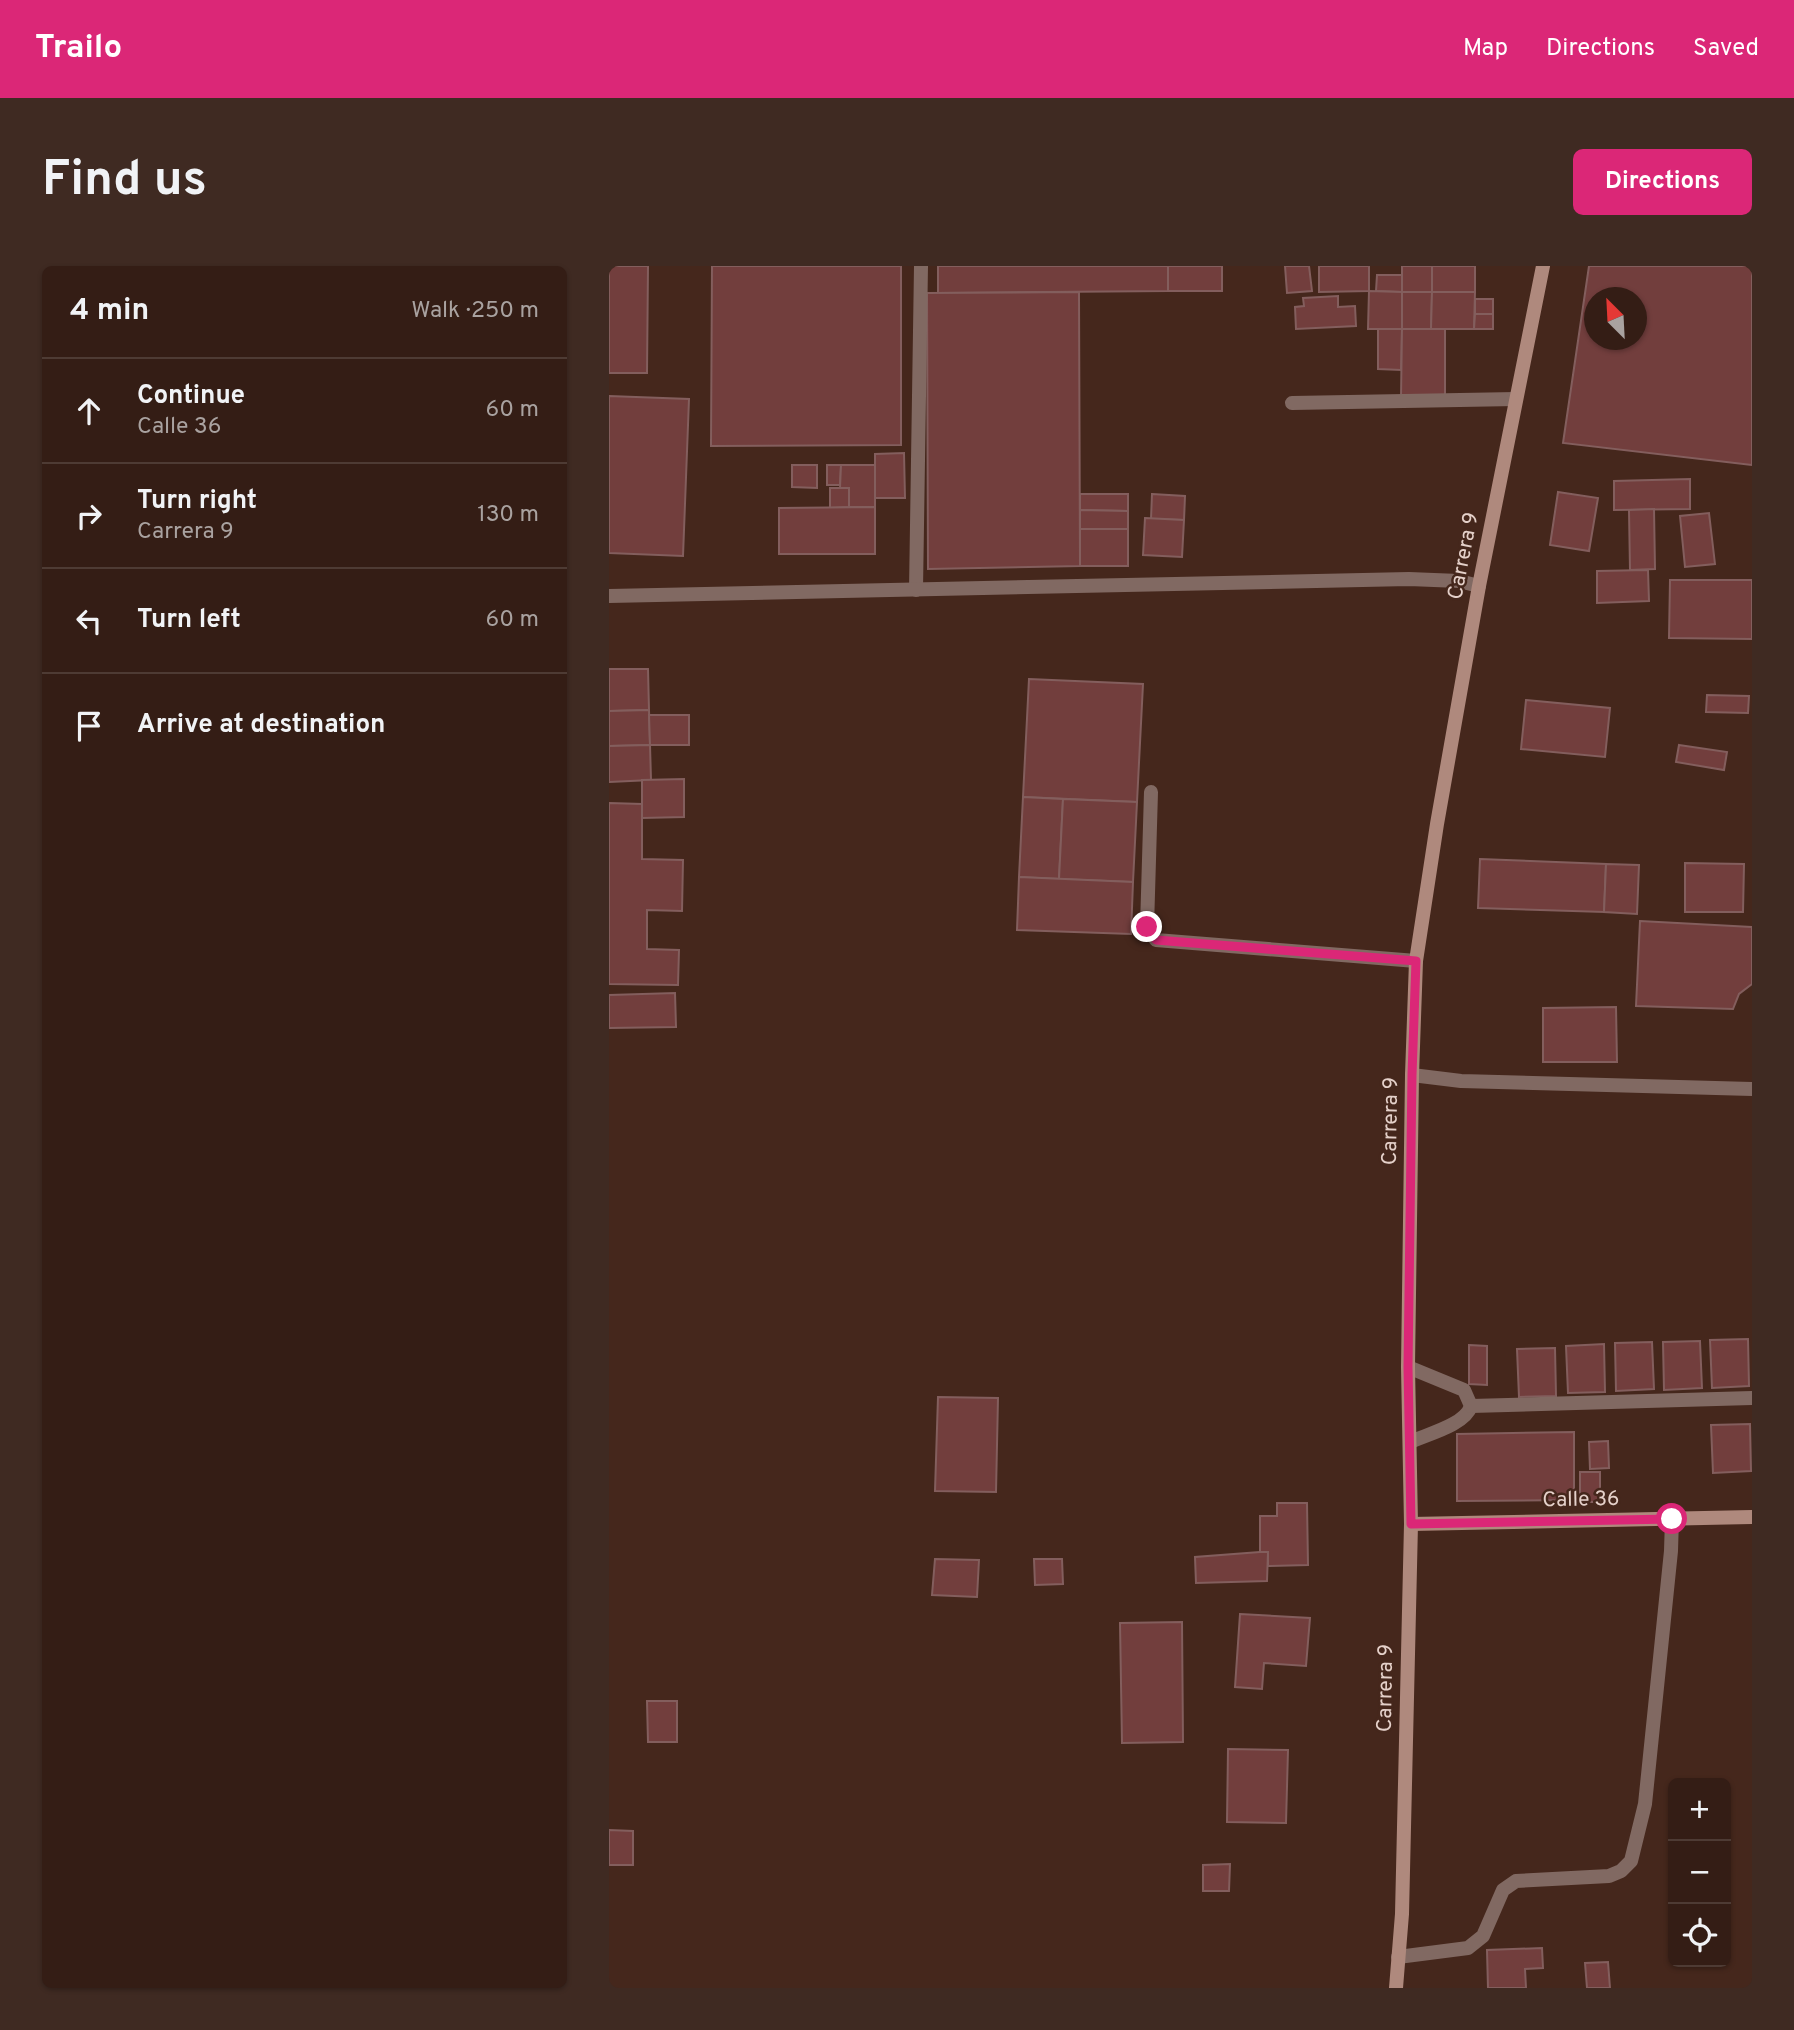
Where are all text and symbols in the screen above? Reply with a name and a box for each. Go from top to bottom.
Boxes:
text: Trailo [35,28,122,70]
text: Map [1463,34,1508,64]
text: Directions [1546,34,1655,64]
text: Saved [1693,34,1759,64]
button: Directions [1573,149,1752,215]
text: Find us [42,151,207,213]
north arrow [1584,287,1647,350]
text: 4 min [70,293,149,330]
text: Walk · 250 m [411,297,539,326]
text: Continue [137,380,245,413]
icon: ahead [70,392,108,430]
text: 60 m [486,396,539,425]
text: Calle 36 [137,413,221,442]
text: Turn right [137,485,257,518]
icon: right [70,497,108,535]
text: 130 m [477,501,539,530]
street label: Carrera 9 [1442,510,1486,602]
text: Carrera 9 [137,518,234,547]
icon: left [70,602,108,640]
text: Turn left [137,604,241,637]
text: 60 m [486,606,539,635]
icon: arrive [70,707,108,745]
text: Arrive at destination [137,709,385,742]
route end [1131,911,1162,942]
street label: Carrera 9 [1377,1077,1405,1165]
street label: Calle 36 [1542,1486,1620,1514]
route start [1656,1503,1687,1534]
street label: Carrera 9 [1372,1644,1400,1732]
map controls [1668,1778,1731,1967]
button: + [1668,1778,1731,1841]
button: − [1668,1841,1731,1904]
button: locate [1668,1904,1731,1967]

